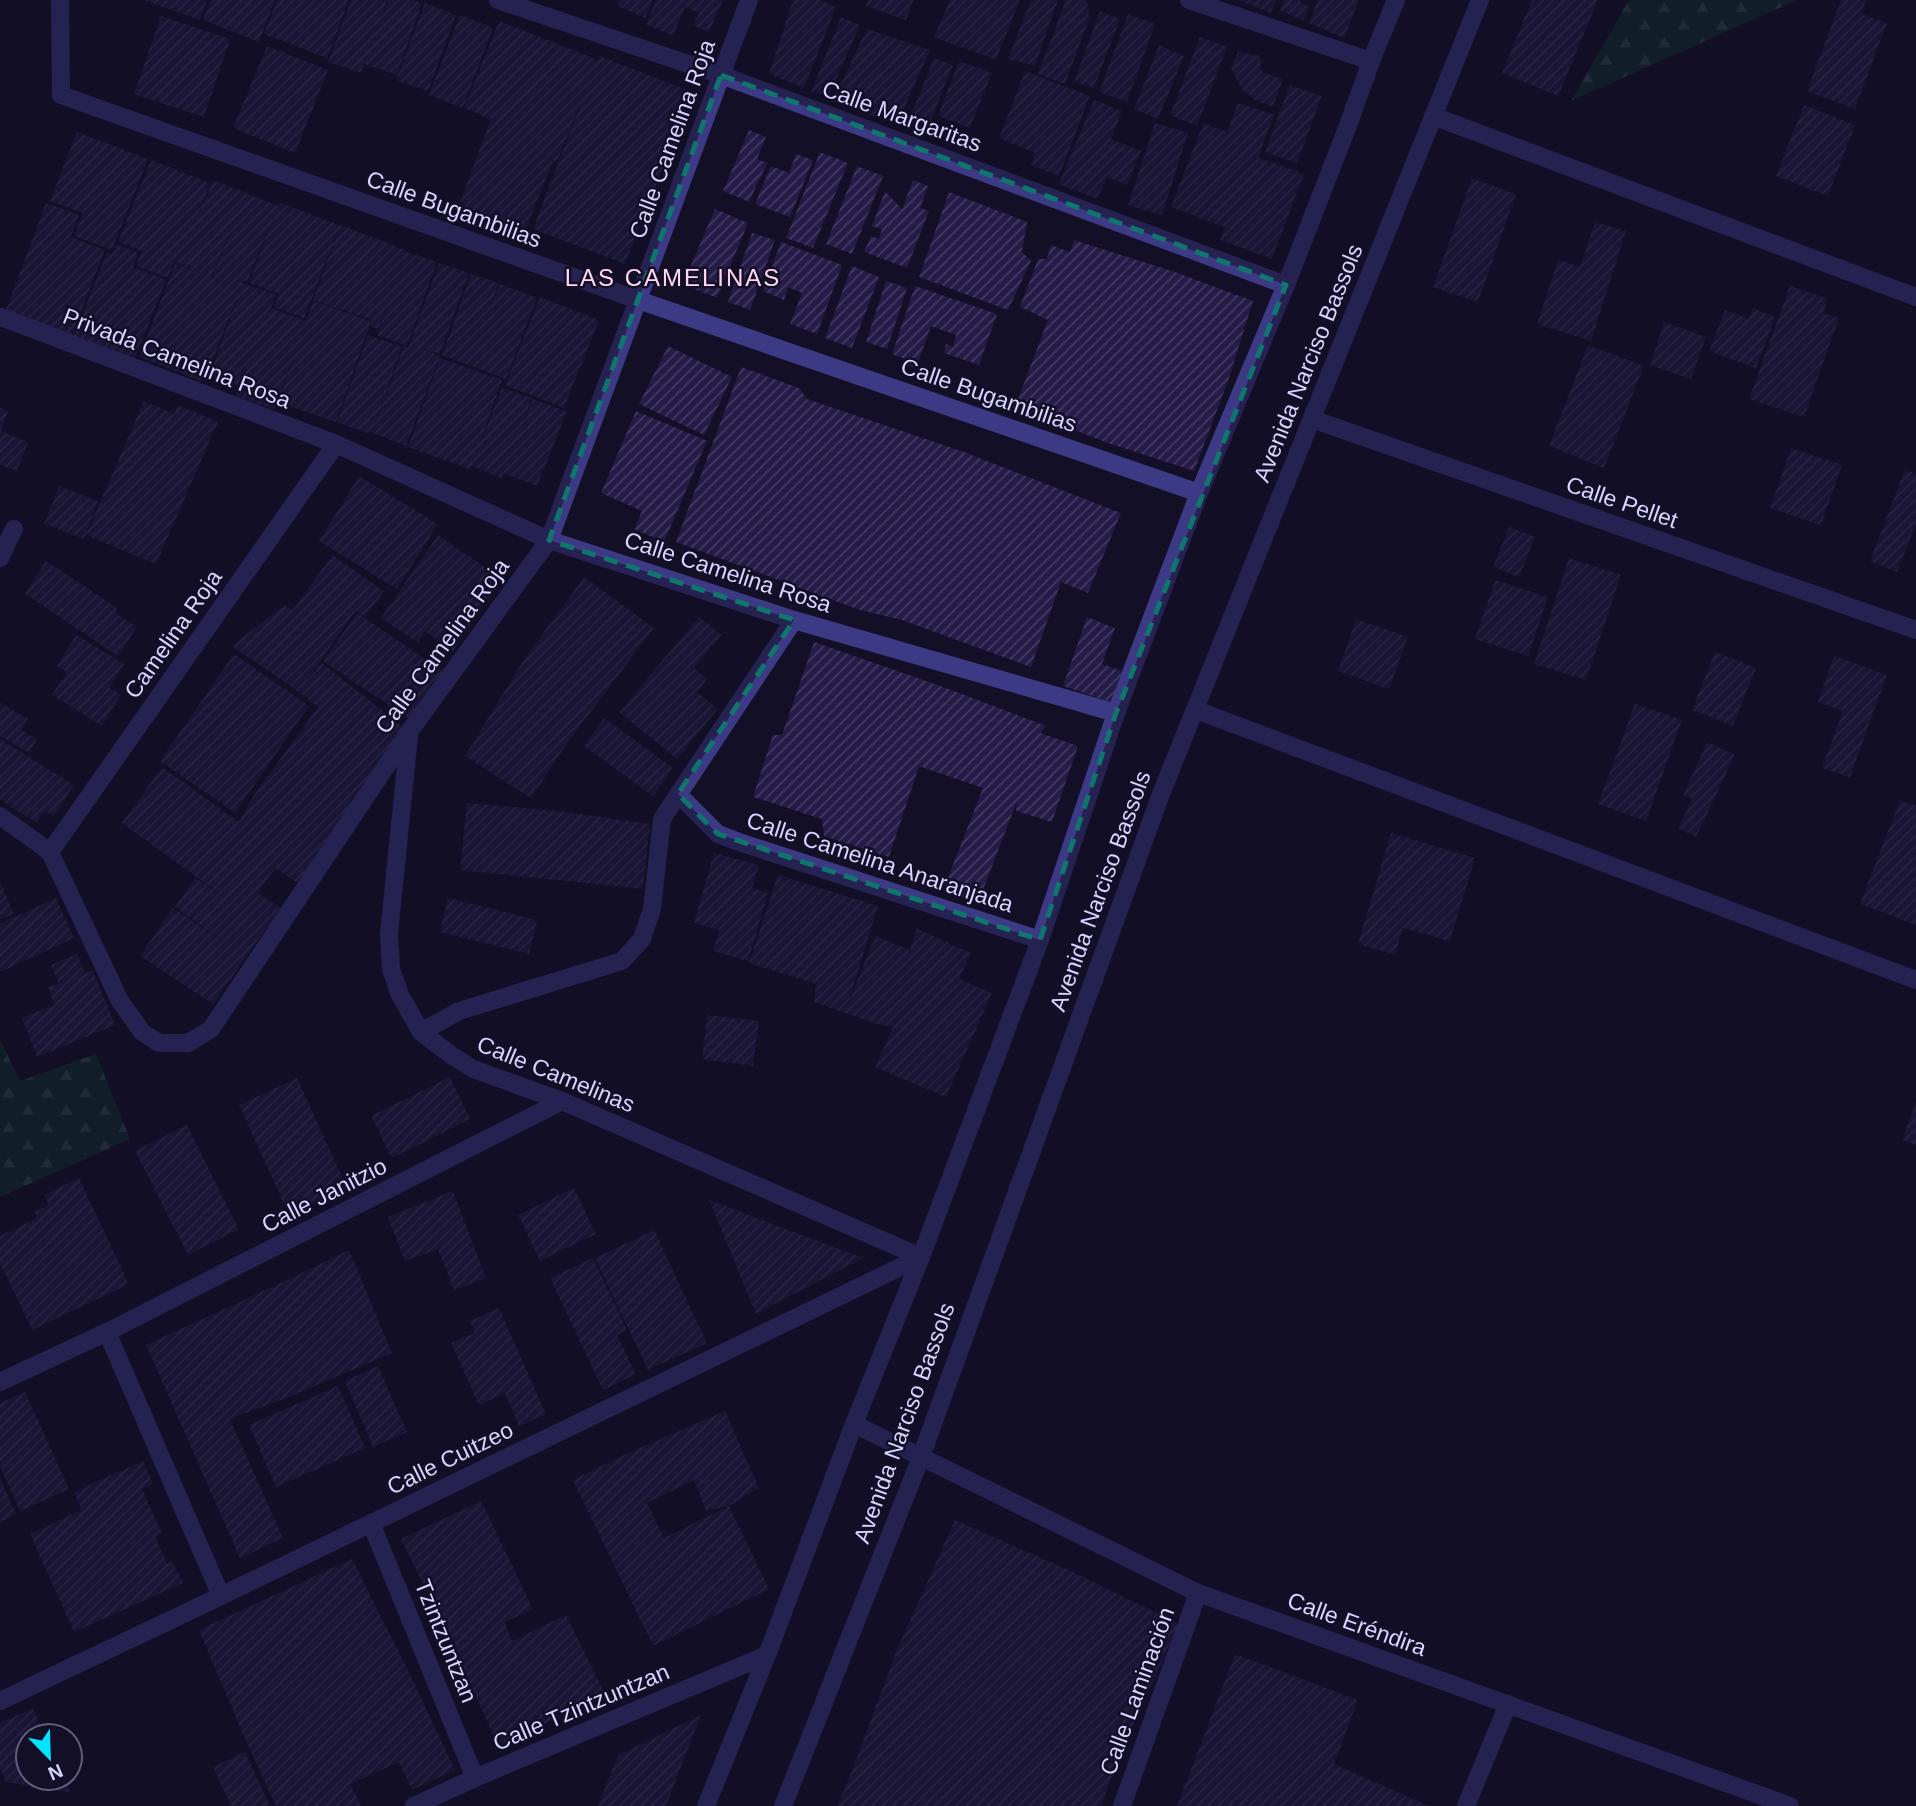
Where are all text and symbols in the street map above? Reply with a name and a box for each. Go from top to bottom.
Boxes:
street label: Calle Camelina Roja [624,36,720,242]
street label: Calle Margaritas [819,75,985,157]
street label: Calle Bugambilias [363,165,545,253]
street label: Avenida Narciso Bassols [1248,240,1368,486]
district label: LAS CAMELINAS [565,264,781,291]
street label: Privada Camelina Rosa [60,303,295,414]
street label: Calle Bugambilias [898,353,1080,437]
street label: Calle Pellet [1563,471,1682,533]
street label: Calle Camelina Rosa [621,526,835,618]
street label: Calle Camelina Roja [370,553,514,738]
street label: Camelina Roja [119,565,227,703]
street label: Avenida Narciso Bassols [1044,767,1156,1015]
street label: Calle Camelina Anaranjada [743,807,1017,917]
street label: Calle Camelinas [473,1031,639,1117]
street label: Calle Janitzio [257,1152,391,1238]
street label: Avenida Narciso Bassols [848,1299,960,1547]
street label: Calle Cuitzeo [383,1416,517,1500]
street label: Tzintzuntzan [410,1576,482,1706]
street label: Calle Eréndira [1284,1587,1430,1661]
street label: Calle Laminación [1095,1604,1179,1778]
street label: Calle Tzintzuntzan [489,1658,673,1756]
north arrow [14,1722,84,1792]
text: N [45,1760,66,1785]

